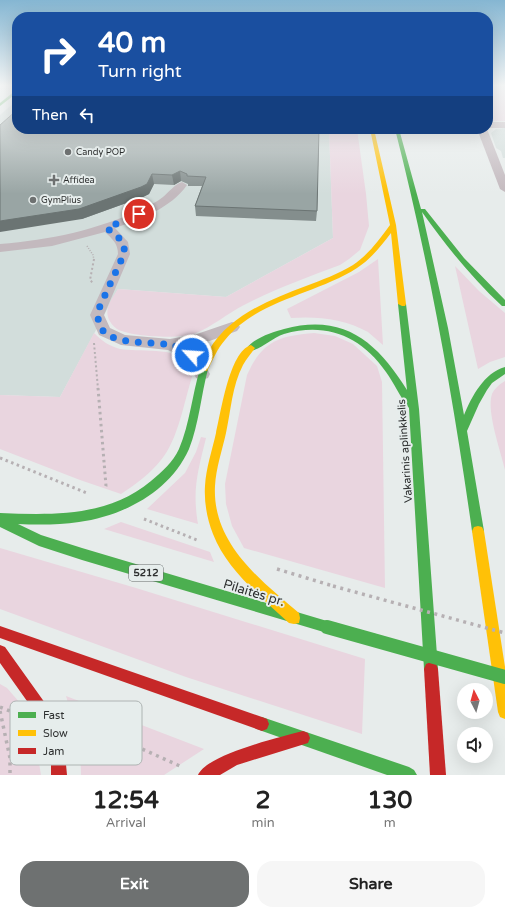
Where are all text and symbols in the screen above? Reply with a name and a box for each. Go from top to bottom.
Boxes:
text: 40 m [98,26,166,60]
icon: right [32,28,84,80]
text: Turn right [98,60,182,82]
icon: left [76,104,98,126]
text: Then [32,106,68,124]
marker: Candy POP [63,147,73,157]
place label: Candy POP [76,147,125,158]
marker: Affidea [48,174,60,186]
place label: Affidea [63,175,95,186]
marker: GymPlius [28,195,38,205]
place label: GymPlius [41,195,81,206]
pin [122,197,156,231]
icon: arrive [128,203,150,225]
position arrow [171,334,213,376]
street label: Vakarinis aplinkkelis [395,399,415,503]
road number: 5212 [129,565,163,581]
street label: Pilaitės pr. [221,576,287,610]
north arrow [457,683,493,719]
map controls [457,683,493,763]
legend [10,701,142,765]
text: Fast [43,709,64,722]
text: Slow [43,727,68,740]
button: sound [457,727,493,763]
text: Jam [43,745,64,758]
text: 12:54 [93,786,159,815]
text: 2 [256,786,271,815]
text: 130 [367,786,412,815]
text: Arrival [106,815,146,831]
text: min [252,815,275,831]
text: m [384,815,396,831]
button: Exit [20,861,249,907]
button: Share [257,861,485,907]

